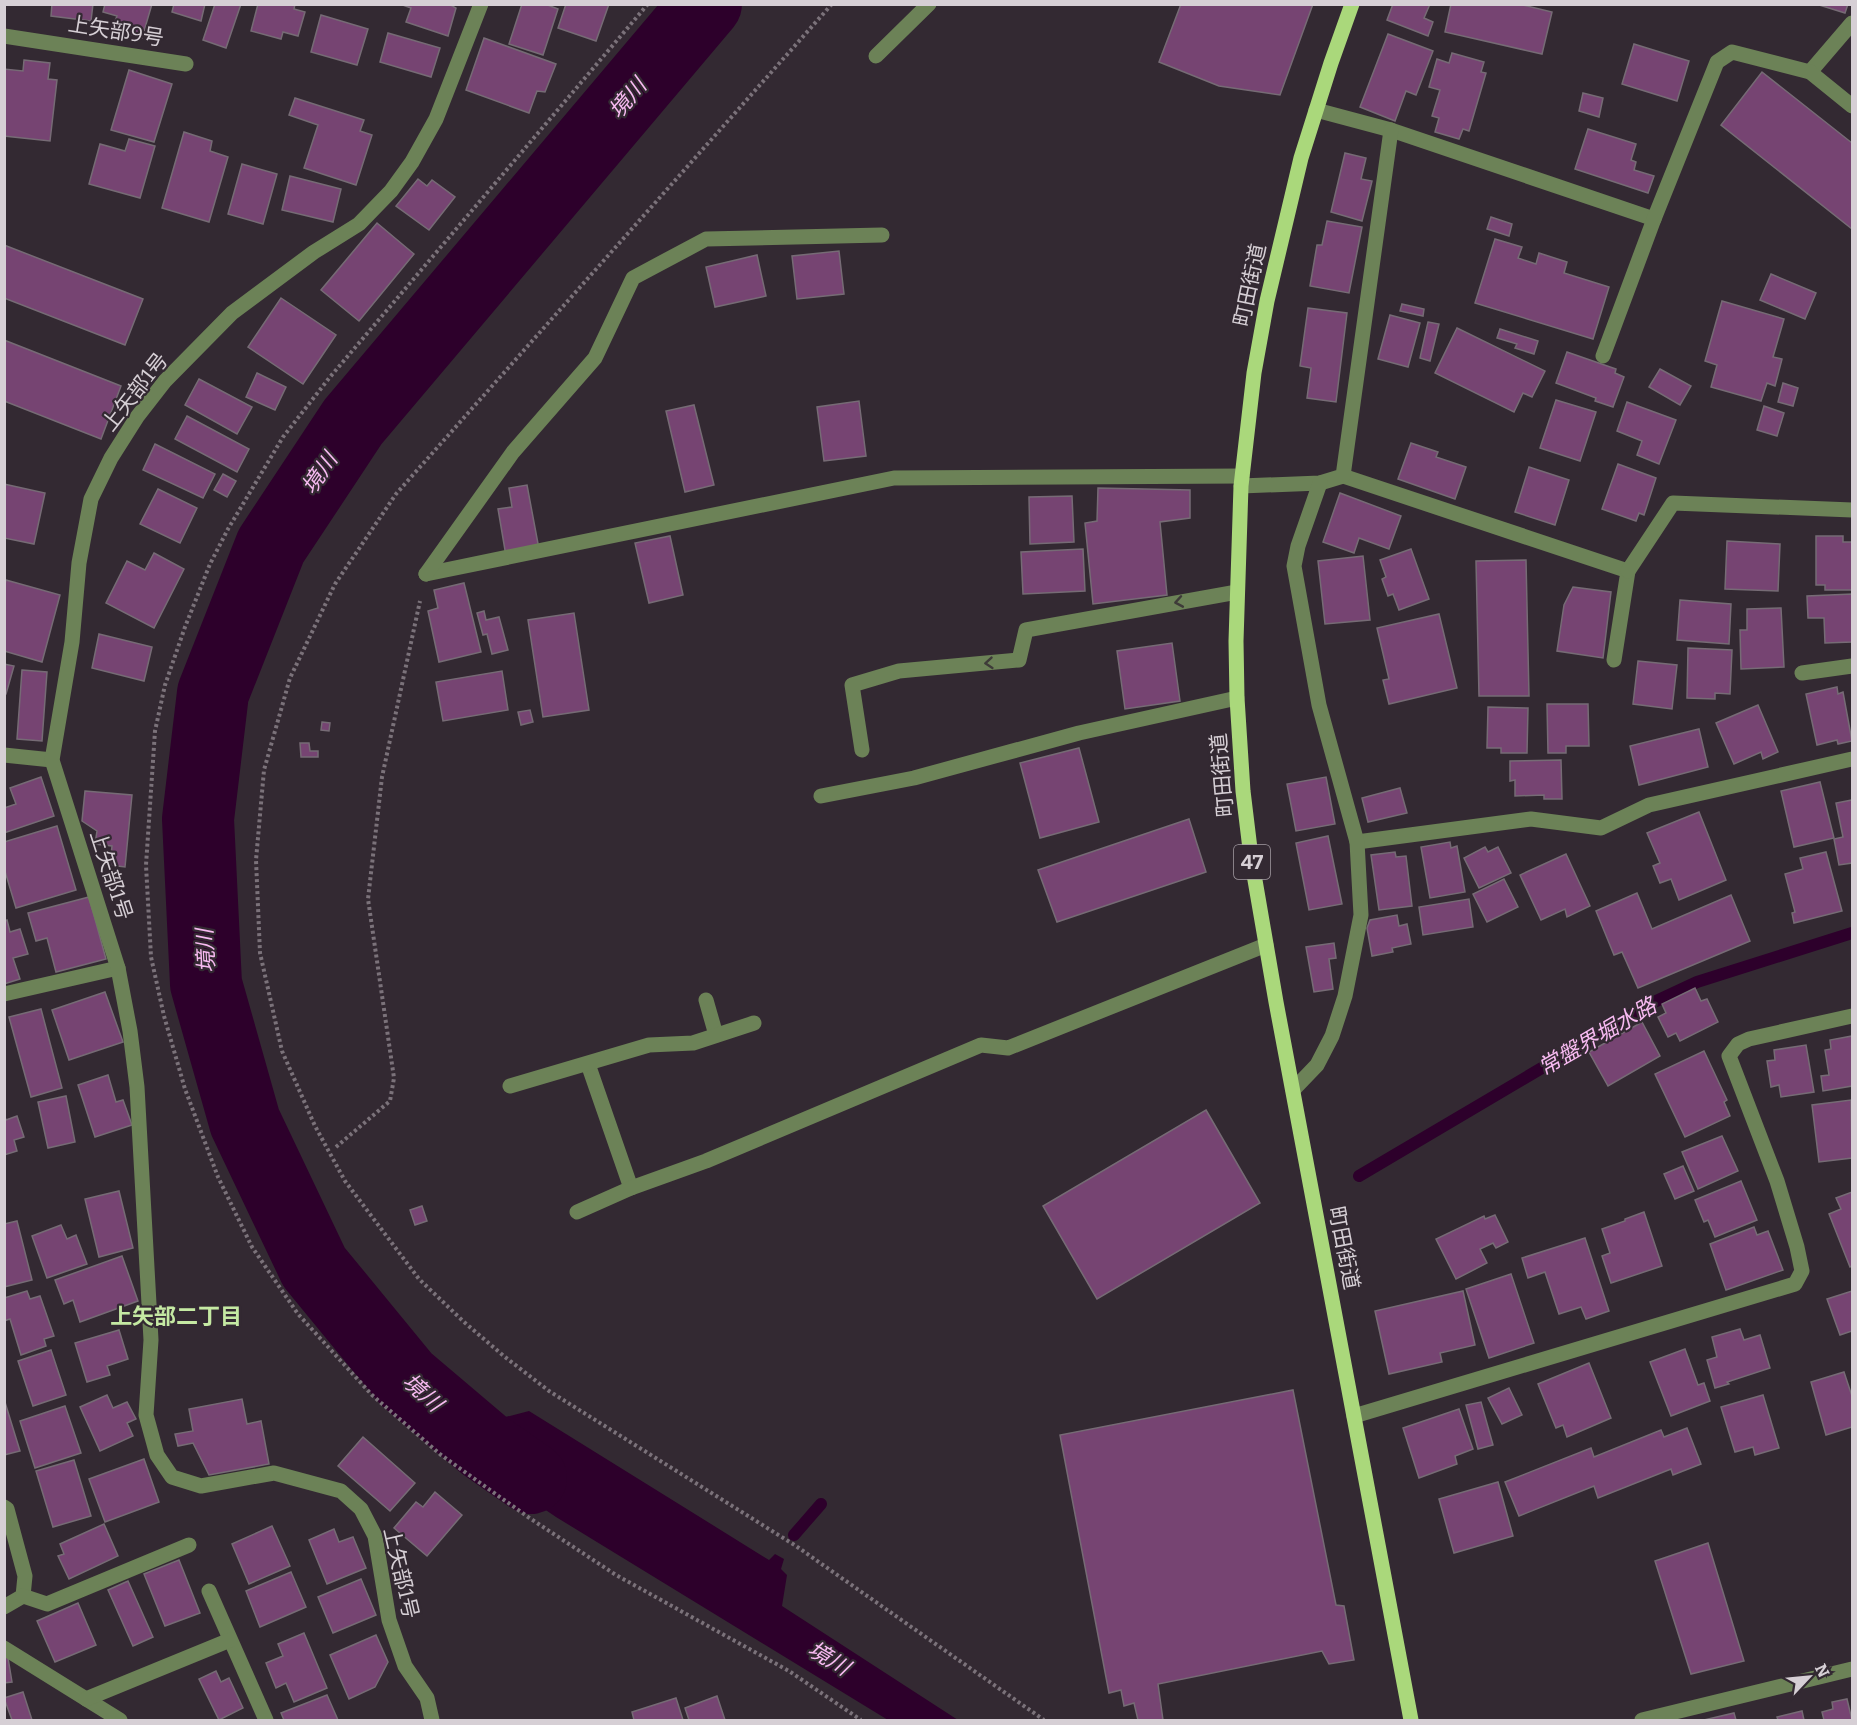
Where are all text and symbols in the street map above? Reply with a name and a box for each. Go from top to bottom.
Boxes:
street label: 上矢部9号 [66,11,166,51]
water label: 境川 [603,71,653,124]
street label: 町田街道 [1229,241,1271,329]
street label: 上矢部1号 [96,348,174,436]
water label: 境川 [296,446,344,499]
one-way arrow [1175,595,1185,608]
one-way arrow [985,656,994,669]
street label: 町田街道 [1205,732,1239,818]
street label: 上矢部1号 [84,827,138,923]
road number: 47 [1234,845,1270,879]
water label: 境川 [191,926,220,974]
water label: 常盤界堀水路 [1533,991,1663,1081]
street label: 町田街道 [1323,1204,1365,1292]
district label: 上矢部二丁目 [110,1303,242,1330]
water label: 境川 [397,1368,450,1418]
street label: 上矢部1号 [378,1525,424,1621]
water label: 境川 [803,1636,856,1682]
north arrow [1779,1647,1839,1707]
text: N [1811,1661,1833,1680]

